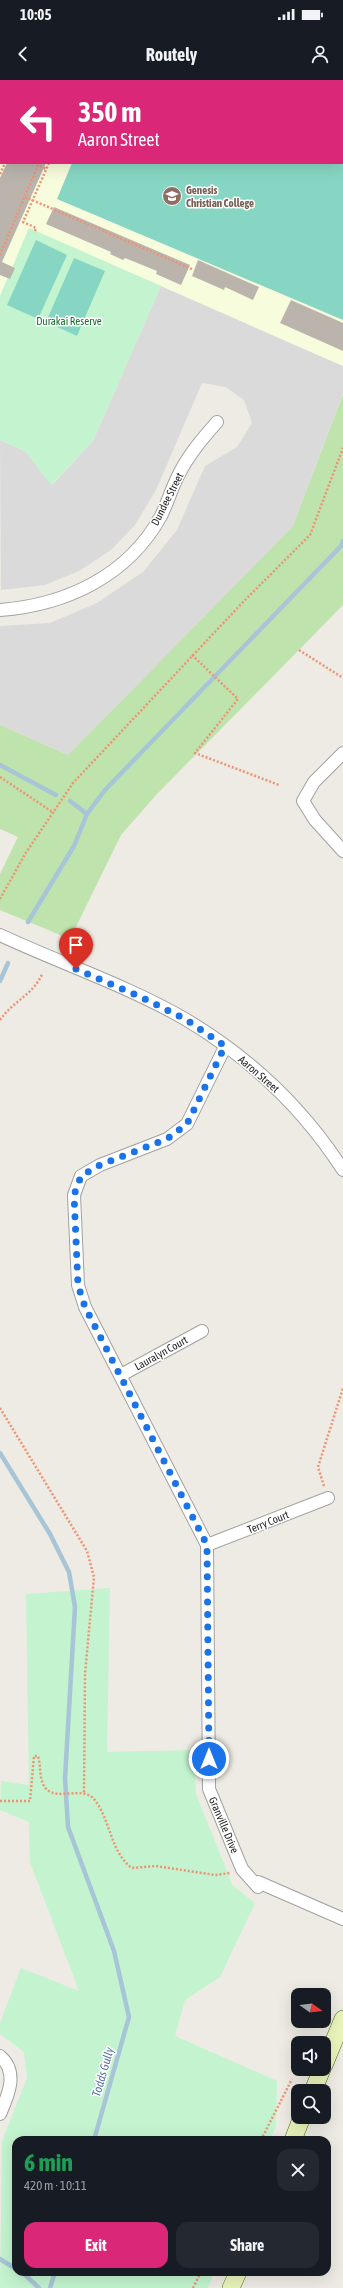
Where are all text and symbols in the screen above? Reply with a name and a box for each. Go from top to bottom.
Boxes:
text: 10:05 [20,6,51,23]
icon: back [12,43,34,65]
icon: person [309,43,331,65]
text: Routely [146,44,197,65]
icon: left [12,96,64,148]
text: 350 m [78,96,141,128]
text: Aaron Street [78,129,160,150]
place label: Genesis Christian College [186,184,254,209]
school or university icon: Genesis Christian College [161,185,183,207]
park label: Durakai Reserve [36,315,102,327]
street label: Dundee Street [149,471,185,527]
pin [59,928,93,969]
icon: arrive [65,934,87,956]
street label: Aaron Street [236,1053,282,1095]
street label: Lauralyn Court [132,1334,190,1372]
street label: Terry Court [246,1508,290,1536]
position arrow [188,1738,230,1780]
street label: Granville Drive [207,1795,241,1855]
north arrow [291,1988,331,2028]
map controls [291,1988,331,2124]
button: sound [291,2036,331,2076]
water label: Todds Gully [89,2046,117,2098]
button: search [291,2084,331,2124]
text: 6 min [24,2149,73,2176]
button: close [277,2149,319,2191]
text: 420 m · 10:11 [24,2178,87,2193]
button: Exit [24,2222,168,2268]
button: Share [176,2222,319,2268]

